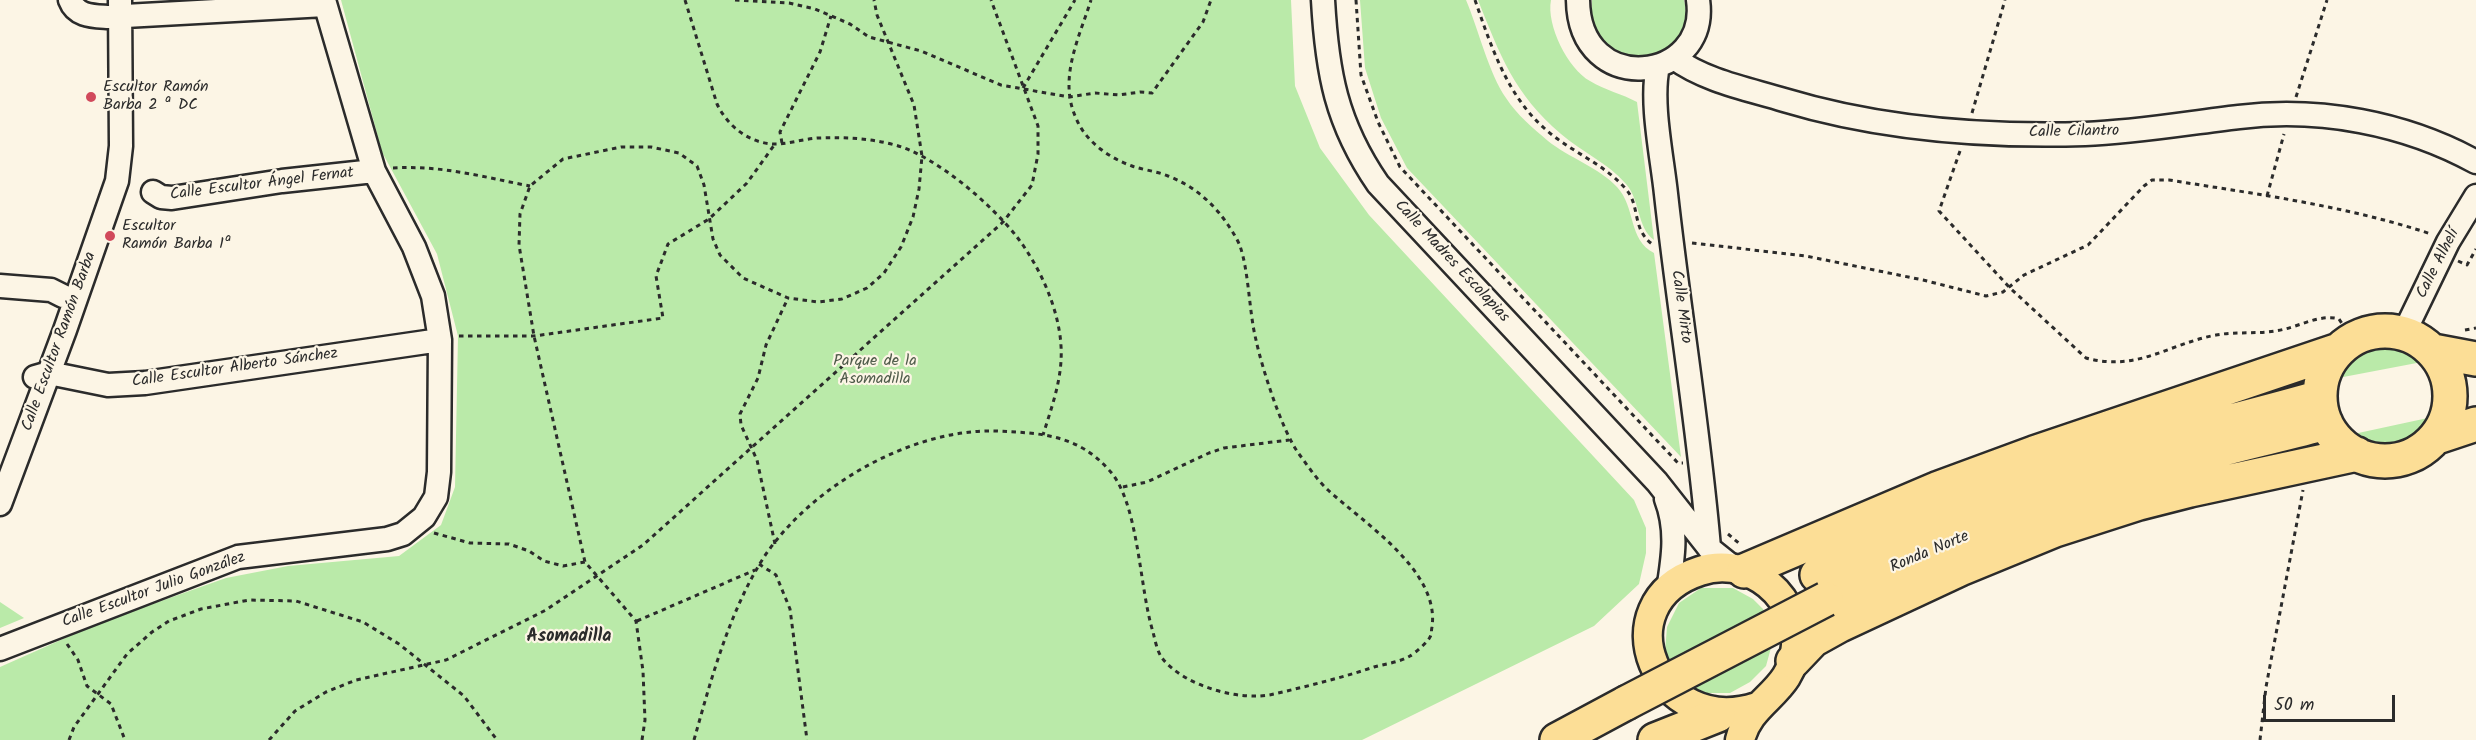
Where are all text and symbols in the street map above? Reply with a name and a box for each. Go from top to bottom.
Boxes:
place label: Escultor Ramón Barba 2 ª DC [103,78,208,116]
marker: Escultor Ramón Barba 2 ª DC [84,90,98,104]
street label: Calle Cilantro [2029,123,2119,143]
street label: Calle Escultor Ángel Fernat [169,164,355,206]
street label: Calle Madres Escolapias [1389,197,1513,327]
place label: Escultor Ramón Barba 1ª [122,217,232,255]
street label: Calle Alhelí [2413,226,2465,302]
marker: Escultor Ramón Barba 1ª [103,229,117,243]
street label: Calle Escultor Ramón Barba [19,250,101,434]
street label: Calle Mirto [1665,269,1695,345]
street label: Calle Escultor Alberto Sánchez [131,345,339,393]
park label: Parque de la Asomadilla [833,352,917,390]
street label: Ronda Norte [1888,528,1972,578]
street label: Calle Escultor Julio González [60,549,248,633]
district label: Asomadilla [526,627,612,649]
scale bar [2266,683,2398,721]
text: 50 m [2274,691,2314,720]

